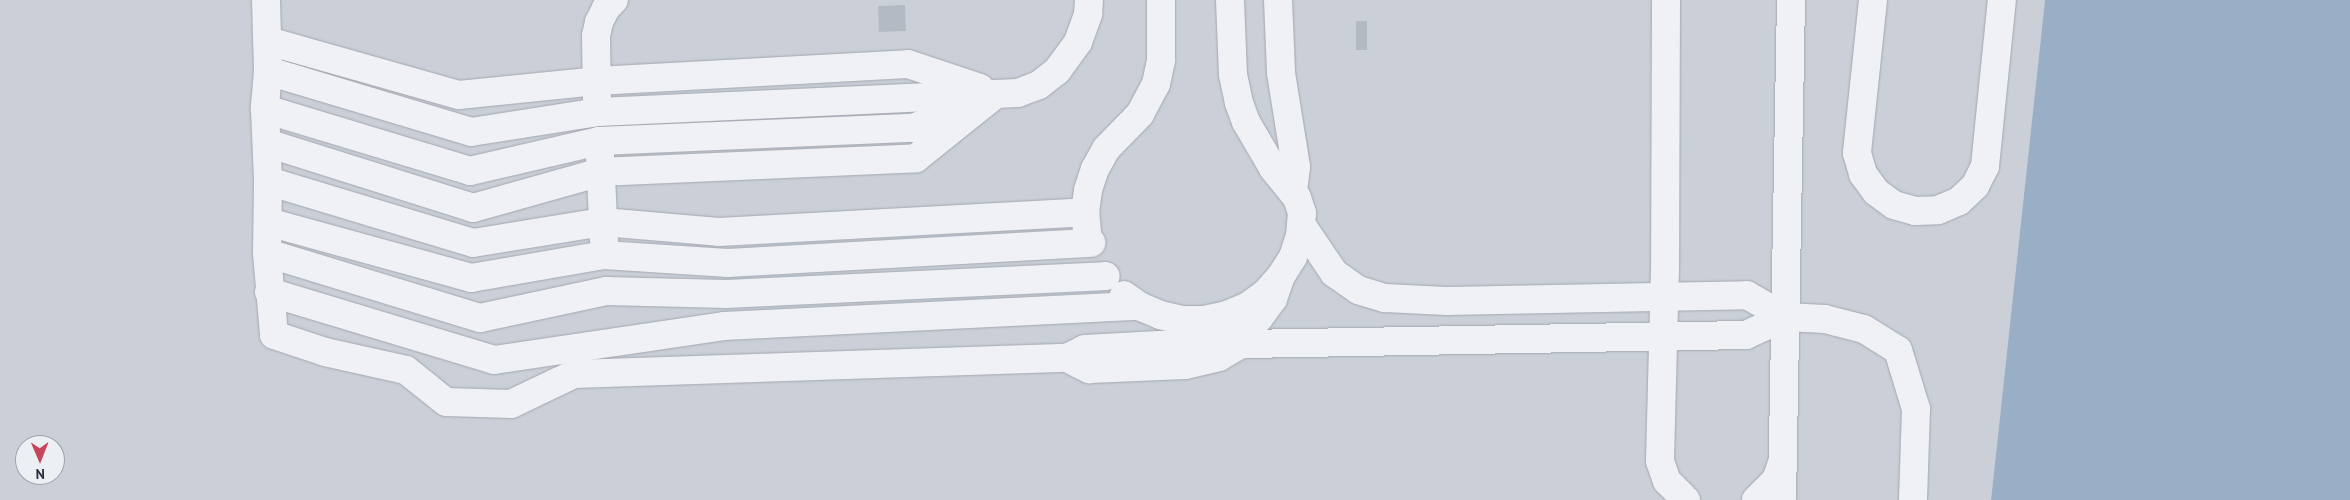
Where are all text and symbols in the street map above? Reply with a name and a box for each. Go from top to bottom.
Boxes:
north arrow [15,435,65,485]
text: N [35,465,45,483]

